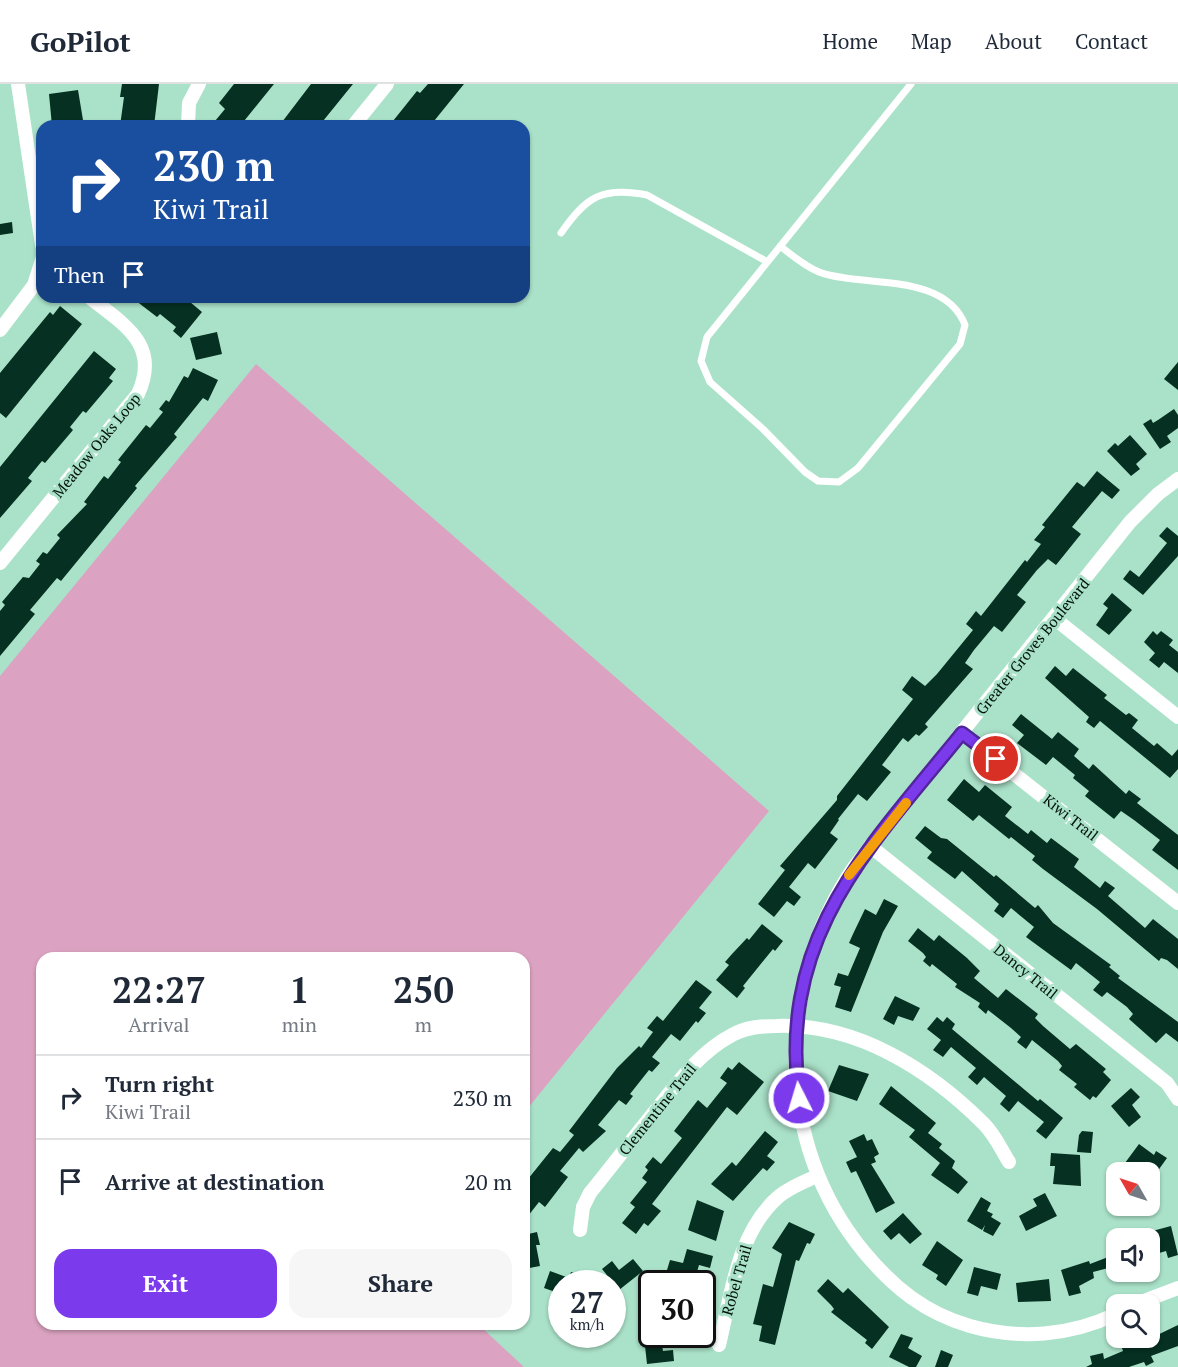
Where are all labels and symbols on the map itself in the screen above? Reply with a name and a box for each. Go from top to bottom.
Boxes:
street label: Meadow Oaks Loop [48,389,144,501]
street label: Greater Groves Boulevard [971,574,1093,718]
pin [970,733,1021,784]
street label: Kiwi Trail [1039,789,1103,845]
street label: Dancy Trail [990,939,1062,1003]
street label: Clementine Trail [614,1059,700,1159]
position arrow [767,1066,831,1130]
north arrow [1106,1162,1160,1216]
street label: Robel Trail [716,1242,756,1318]
speed limit sign: 30 [638,1270,716,1348]

